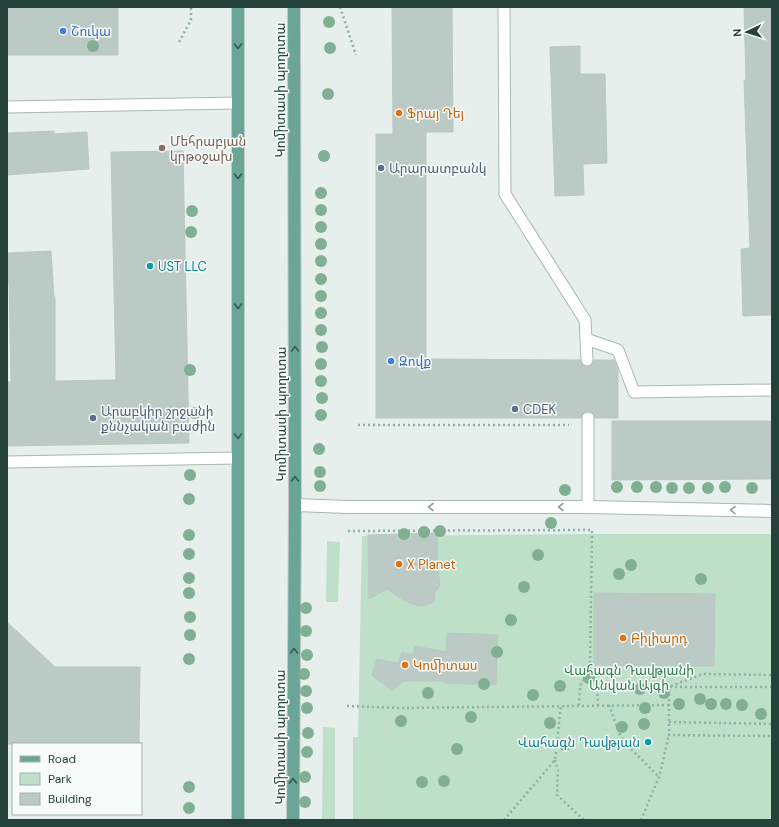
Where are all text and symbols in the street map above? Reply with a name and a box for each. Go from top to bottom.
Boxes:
north arrow [727,12,767,52]
place label: Շուկա [71,23,111,40]
street label: Կոմիտասի պողոտա [272,23,289,157]
marker: Շուկա [58,26,68,36]
text: N [730,28,744,37]
one-way arrow [234,43,242,49]
place label: Ֆրայ Դեյ [407,105,464,122]
marker: Ֆրայ Դեյ [394,108,404,118]
place label: Մեհրաբյան կրթօջախ [170,133,246,165]
marker: Մեհրաբյան կրթօջախ [157,143,167,153]
place label: Արարատբանկ [389,160,487,177]
marker: Արարատբանկ [376,163,386,173]
one-way arrow [234,173,242,179]
place label: UST LLC [158,258,207,275]
marker: UST LLC [145,261,155,271]
one-way arrow [234,303,242,309]
one-way arrow [291,346,299,352]
street label: Կոմիտասի պողոտա [273,347,290,481]
place label: Զովք [399,353,431,370]
marker: Զովք [386,356,396,366]
place label: CDEK [523,401,557,418]
place label: Արաբկիր շրջանի քննչական բաժին [101,403,215,435]
marker: CDEK [510,404,520,414]
marker: Արաբկիր շրջանի քննչական բաժին [88,413,98,423]
one-way arrow [234,433,242,439]
one-way arrow [291,476,299,482]
one-way arrow [428,503,434,511]
one-way arrow [558,503,564,511]
one-way arrow [730,506,736,514]
place label: X Planet [407,556,456,573]
marker: X Planet [394,559,404,569]
place label: Բիլիարդ [631,630,688,647]
marker: Բիլիարդ [618,633,628,643]
one-way arrow [290,648,298,654]
place label: Կոմիտաս [413,657,478,674]
marker: Կոմիտաս [400,660,410,670]
park label: Վահագն Դավթյանի Անվան Այգի [564,662,694,694]
street label: Կոմիտասի պողոտա [272,670,289,804]
place label: Վահագն Դավթյան [518,734,640,751]
marker: Վահագն Դավթյան [643,737,653,747]
legend [12,743,142,815]
text: Road [48,751,76,767]
text: Park [48,771,72,787]
one-way arrow [289,778,297,784]
text: Building [48,791,92,807]

